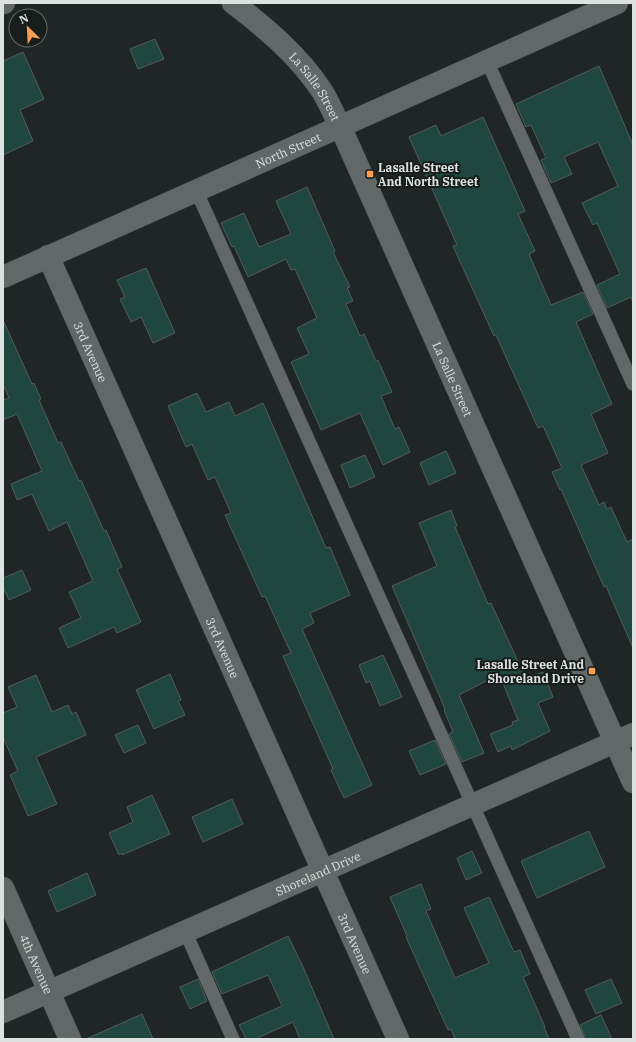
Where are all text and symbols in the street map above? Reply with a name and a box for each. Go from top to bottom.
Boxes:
north arrow [8,8,48,48]
text: N [17,11,31,27]
street label: La Salle Street [286,49,344,123]
street label: North Street [253,129,323,171]
place label: Lasalle Street And North Street [378,160,479,189]
marker: Lasalle Street And North Street [365,169,375,179]
street label: 3rd Avenue [71,319,111,385]
street label: La Salle Street [430,339,476,419]
street label: 3rd Avenue [203,615,243,680]
place label: Lasalle Street And Shoreland Drive [477,657,584,686]
marker: Lasalle Street And Shoreland Drive [587,666,597,676]
street label: Shoreland Drive [273,848,363,898]
street label: 3rd Avenue [335,911,375,976]
street label: 4th Avenue [17,932,56,996]

